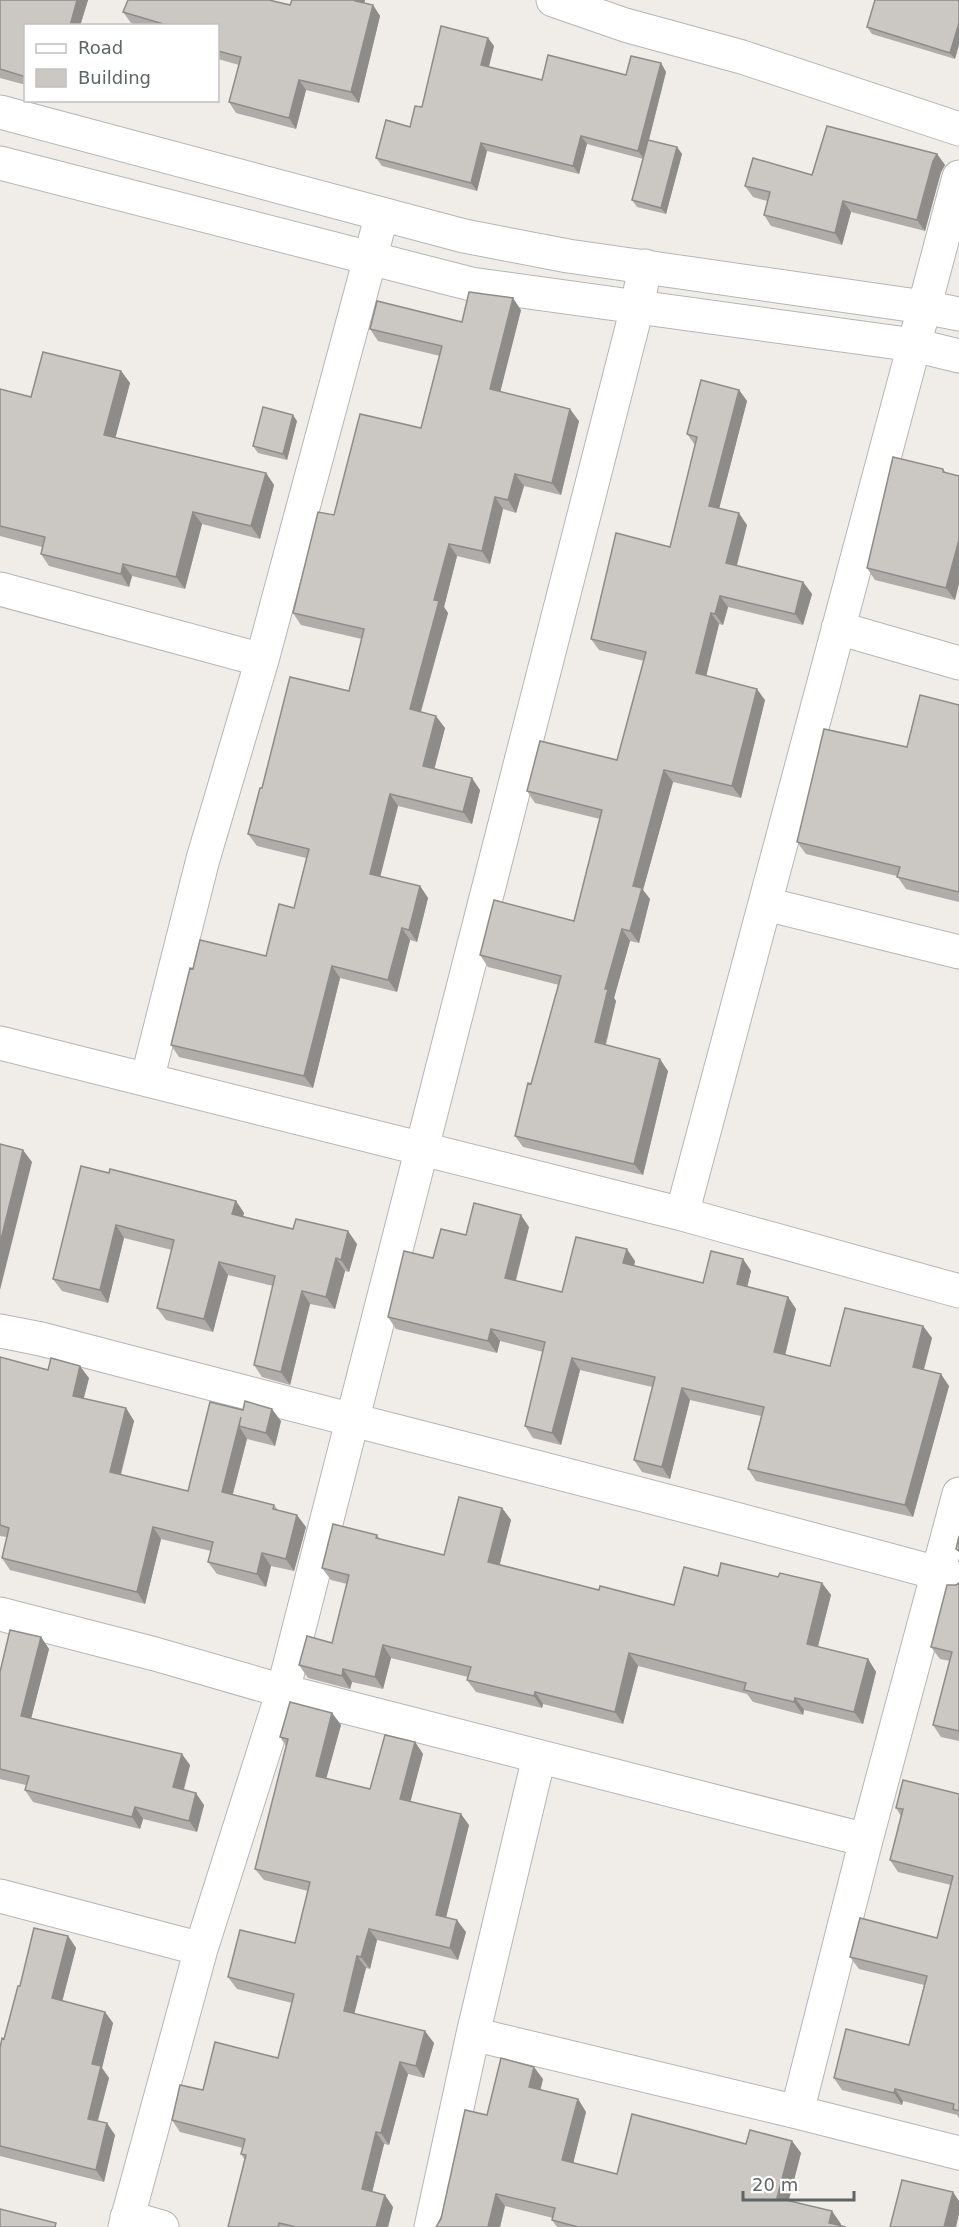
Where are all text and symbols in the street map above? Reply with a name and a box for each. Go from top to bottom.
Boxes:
legend [24,24,219,102]
text: Road [78,37,123,58]
text: Building [78,67,151,88]
scale bar [743,2164,854,2202]
text: 20 m [752,2174,798,2195]

